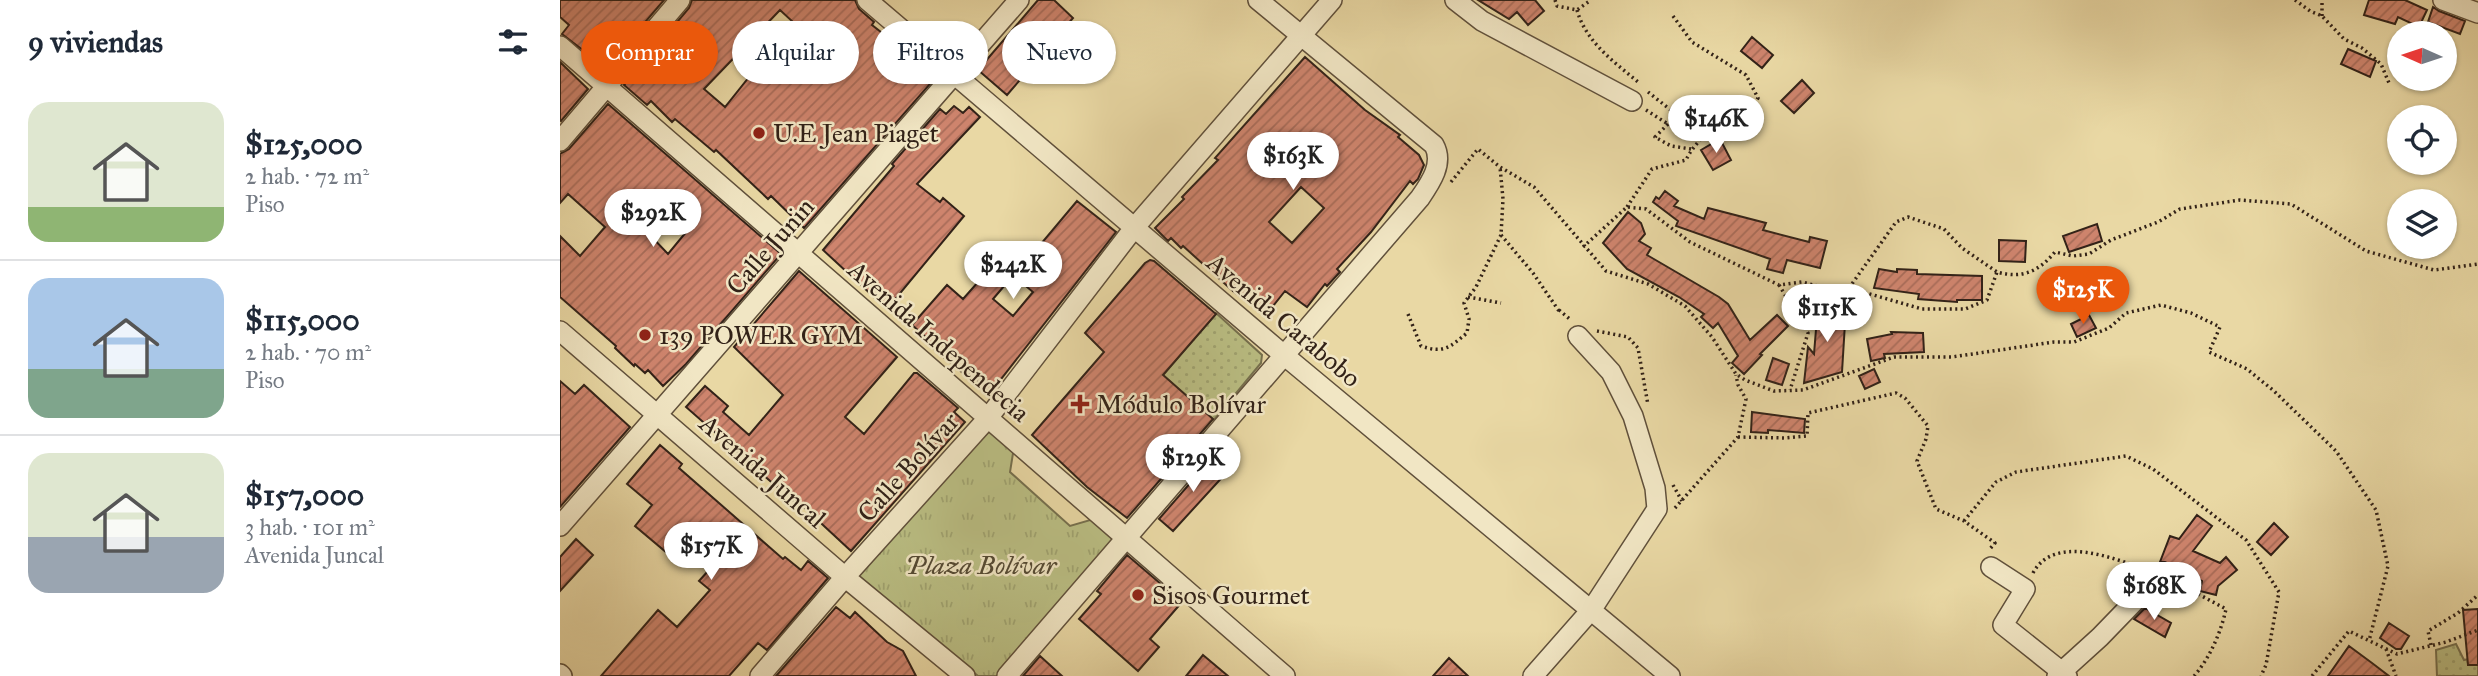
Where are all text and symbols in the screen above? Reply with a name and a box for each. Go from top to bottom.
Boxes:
chip: Comprar [581,21,718,84]
chip: Alquilar [732,21,859,84]
chip: Filtros [873,21,988,84]
chip: Nuevo [1002,21,1116,84]
north arrow [2387,21,2457,91]
map controls [2387,21,2457,259]
icon: filters [494,23,532,61]
text: 9 viviendas [28,24,163,60]
pin: $146K [1667,96,1765,155]
text: $146K [1684,104,1748,132]
button: locate [2387,105,2457,175]
place label: U.E Jean Piaget [773,117,939,149]
marker: U.E Jean Piaget [751,125,767,141]
text: $125,000 [245,126,363,162]
icon: home [84,130,168,214]
pin: $163K [1244,132,1342,192]
text: $163K [1263,141,1323,169]
text: 2 hab. · 72 m² [245,162,369,190]
button: layers [2387,189,2457,259]
text: Piso [245,190,285,218]
pin: $292K [604,190,702,249]
street label: Calle Junin [719,191,821,301]
text: $292K [620,198,686,226]
pin: $242K [964,242,1062,301]
street label: Avenida Carabobo [1200,246,1368,394]
text: $242K [980,250,1046,278]
street label: Avenida Independecia [841,253,1036,429]
pin: $125K [2034,266,2132,326]
text: $125K [2052,275,2114,303]
pin: $115K [1778,284,1876,344]
text: $115K [1798,293,1856,321]
text: $115,000 [245,302,360,338]
icon: home [84,306,168,390]
place label: 139 POWER GYM [659,319,863,351]
marker: 139 POWER GYM [637,327,653,343]
text: 2 hab. · 70 m² [245,338,371,366]
text: Piso [245,366,285,394]
place label: Módulo Bolívar [1096,388,1266,420]
marker: Módulo Bolívar [1070,394,1090,414]
street label: Calle Bolívar [850,405,966,528]
street label: Avenida Juncal [692,407,833,535]
pin: $129K [1144,434,1242,494]
text: $129K [1162,443,1224,471]
text: $157,000 [245,477,364,513]
icon: home [84,481,168,565]
text: 3 hab. · 101 m² [245,513,375,541]
pin: $157K [662,522,760,582]
text: $157K [680,531,742,559]
text: Avenida Juncal [245,541,384,569]
park label: Plaza Bolívar [906,549,1058,581]
pin: $168K [2105,562,2203,622]
text: $168K [2122,571,2186,599]
place label: Sisos Gourmet [1152,579,1310,611]
marker: Sisos Gourmet [1130,587,1146,603]

